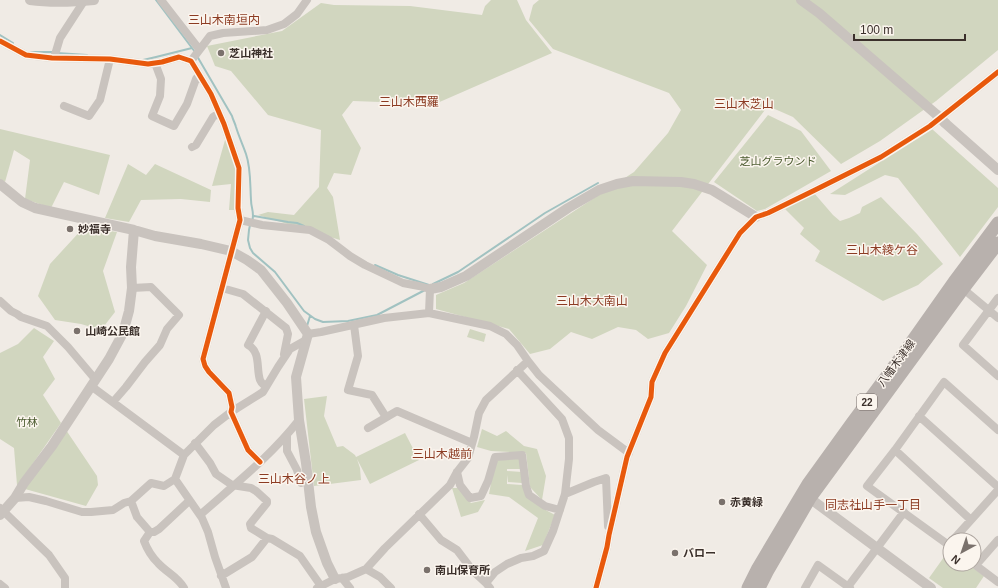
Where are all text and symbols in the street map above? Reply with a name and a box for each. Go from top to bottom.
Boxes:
district label: 三山木南垣内 [188,13,260,27]
scale bar [854,16,965,42]
text: 100 m [860,23,893,37]
place label: 芝山神社 [229,47,273,59]
marker: 芝山神社 [216,48,226,58]
district label: 三山木西羅 [379,95,439,109]
district label: 三山木芝山 [714,97,774,111]
park label: 芝山グラウンド [740,155,817,167]
place label: 妙福寺 [78,223,111,235]
marker: 妙福寺 [65,224,75,234]
district label: 三山木綾ケ谷 [846,243,918,257]
district label: 三山木大南山 [556,294,628,308]
place label: 山崎公民館 [85,325,140,337]
marker: 山崎公民館 [72,326,82,336]
street label: 八幡木津線 [875,337,917,389]
road number: 22 [857,394,877,410]
park label: 竹林 [16,416,38,428]
district label: 三山木越前 [412,447,472,461]
district label: 三山木谷ノ上 [258,472,330,486]
place label: 赤黄緑 [730,496,763,508]
marker: 赤黄緑 [717,497,727,507]
district label: 同志社山手一丁目 [825,498,921,512]
north arrow [942,532,982,572]
place label: バロー [683,547,716,559]
marker: バロー [670,548,680,558]
text: N [949,552,962,567]
place label: 南山保育所 [435,564,490,576]
marker: 南山保育所 [422,565,432,575]

